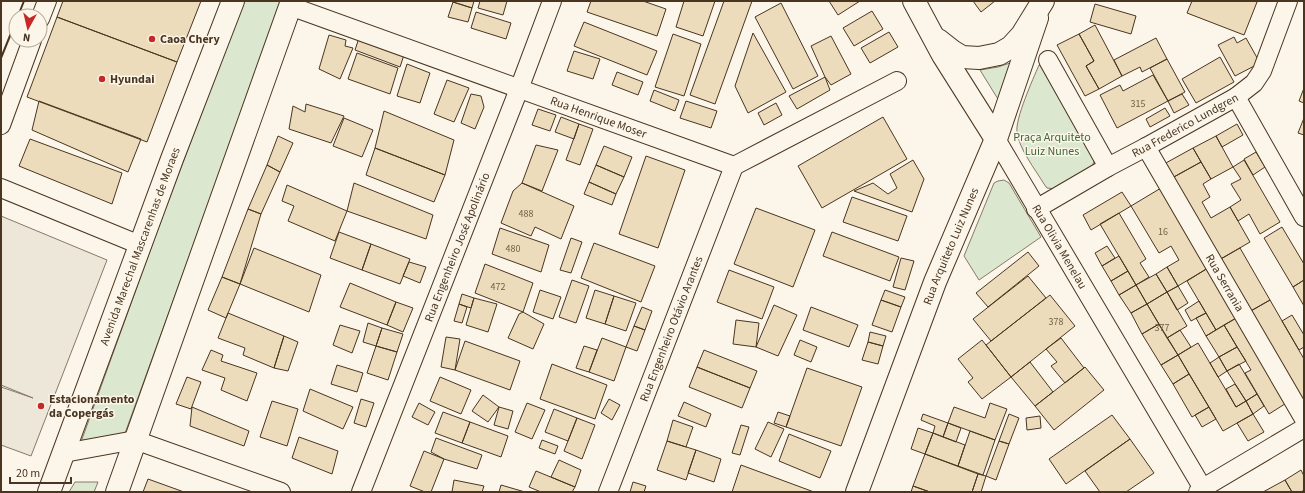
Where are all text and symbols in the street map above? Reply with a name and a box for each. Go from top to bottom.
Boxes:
north arrow [8,8,48,48]
text: N [22,29,31,45]
place label: Caoa Chery [160,31,220,48]
marker: Caoa Chery [147,34,157,44]
place label: Hyundai [110,71,155,88]
marker: Hyundai [97,74,107,84]
street label: Rua Frederico Lundgren [1129,89,1242,162]
street label: Rua Henrique Moser [548,93,650,143]
house number: 315 [1131,97,1145,111]
park label: Praça Arquiteto Luiz Nunes [1013,129,1091,160]
street label: Avenida Marechal Mascarenhas de Moraes [96,145,185,348]
street label: Rua Engenheiro José Apolinário [420,170,494,325]
street label: Rua Arquiteto Luiz Nunes [919,185,983,308]
street label: Rua Olivia Menelau [1028,201,1091,292]
house number: 488 [519,207,533,221]
house number: 16 [1158,225,1168,239]
house number: 480 [506,242,520,256]
street label: Rua Serrania [1201,251,1248,315]
street label: Rua Engenheiro Otávio Arantes [636,254,707,404]
house number: 472 [491,280,505,294]
house number: 378 [1049,315,1063,329]
house number: 377 [1155,321,1169,335]
place label: Estacionamento da Copergás [49,391,135,422]
marker: Estacionamento da Copergás [36,401,46,411]
scale bar [10,459,71,485]
text: 20 m [16,465,40,482]

